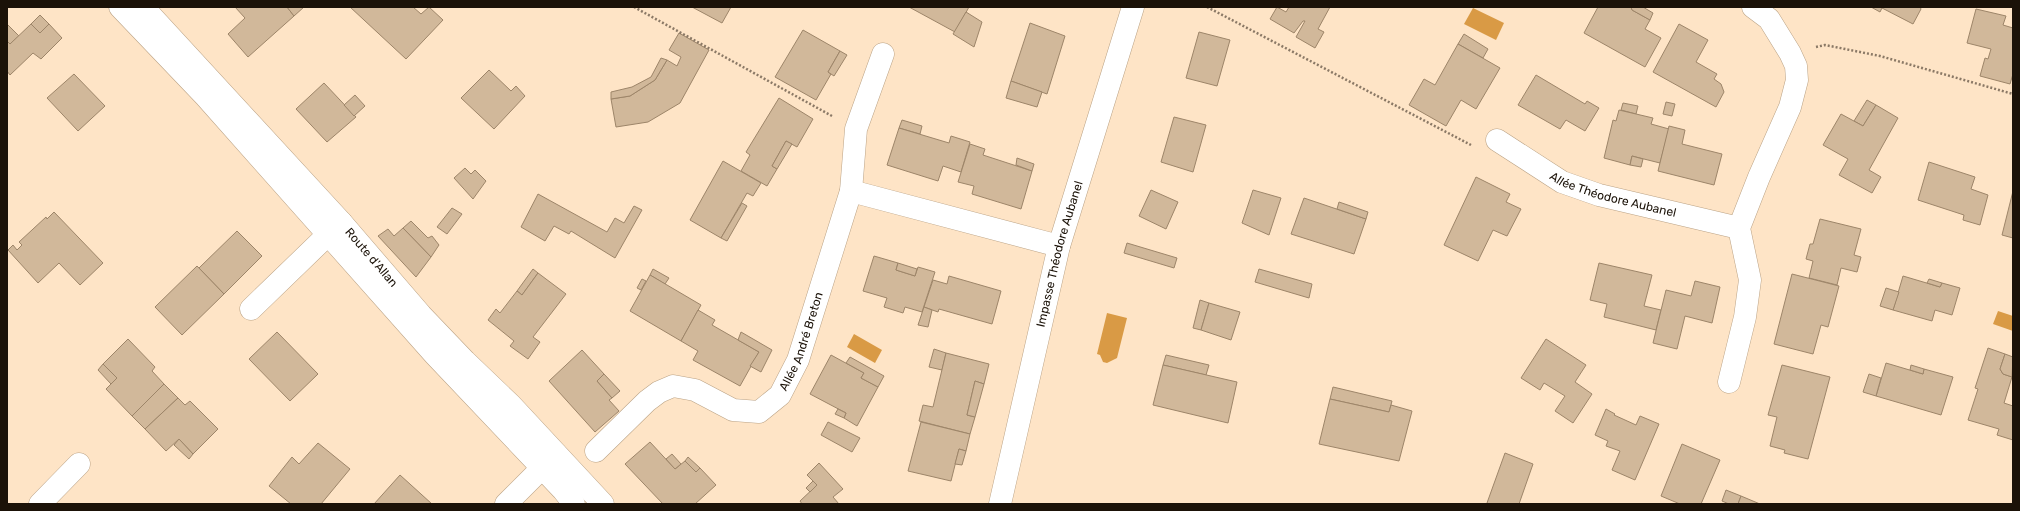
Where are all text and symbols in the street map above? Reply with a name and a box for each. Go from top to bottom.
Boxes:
street label: Allée Théodore Aubanel [1547,169,1678,220]
street label: Impasse Théodore Aubanel [1034,179,1086,329]
street label: Route d'Allan [342,225,401,290]
street label: Allée André Breton [776,290,826,393]

